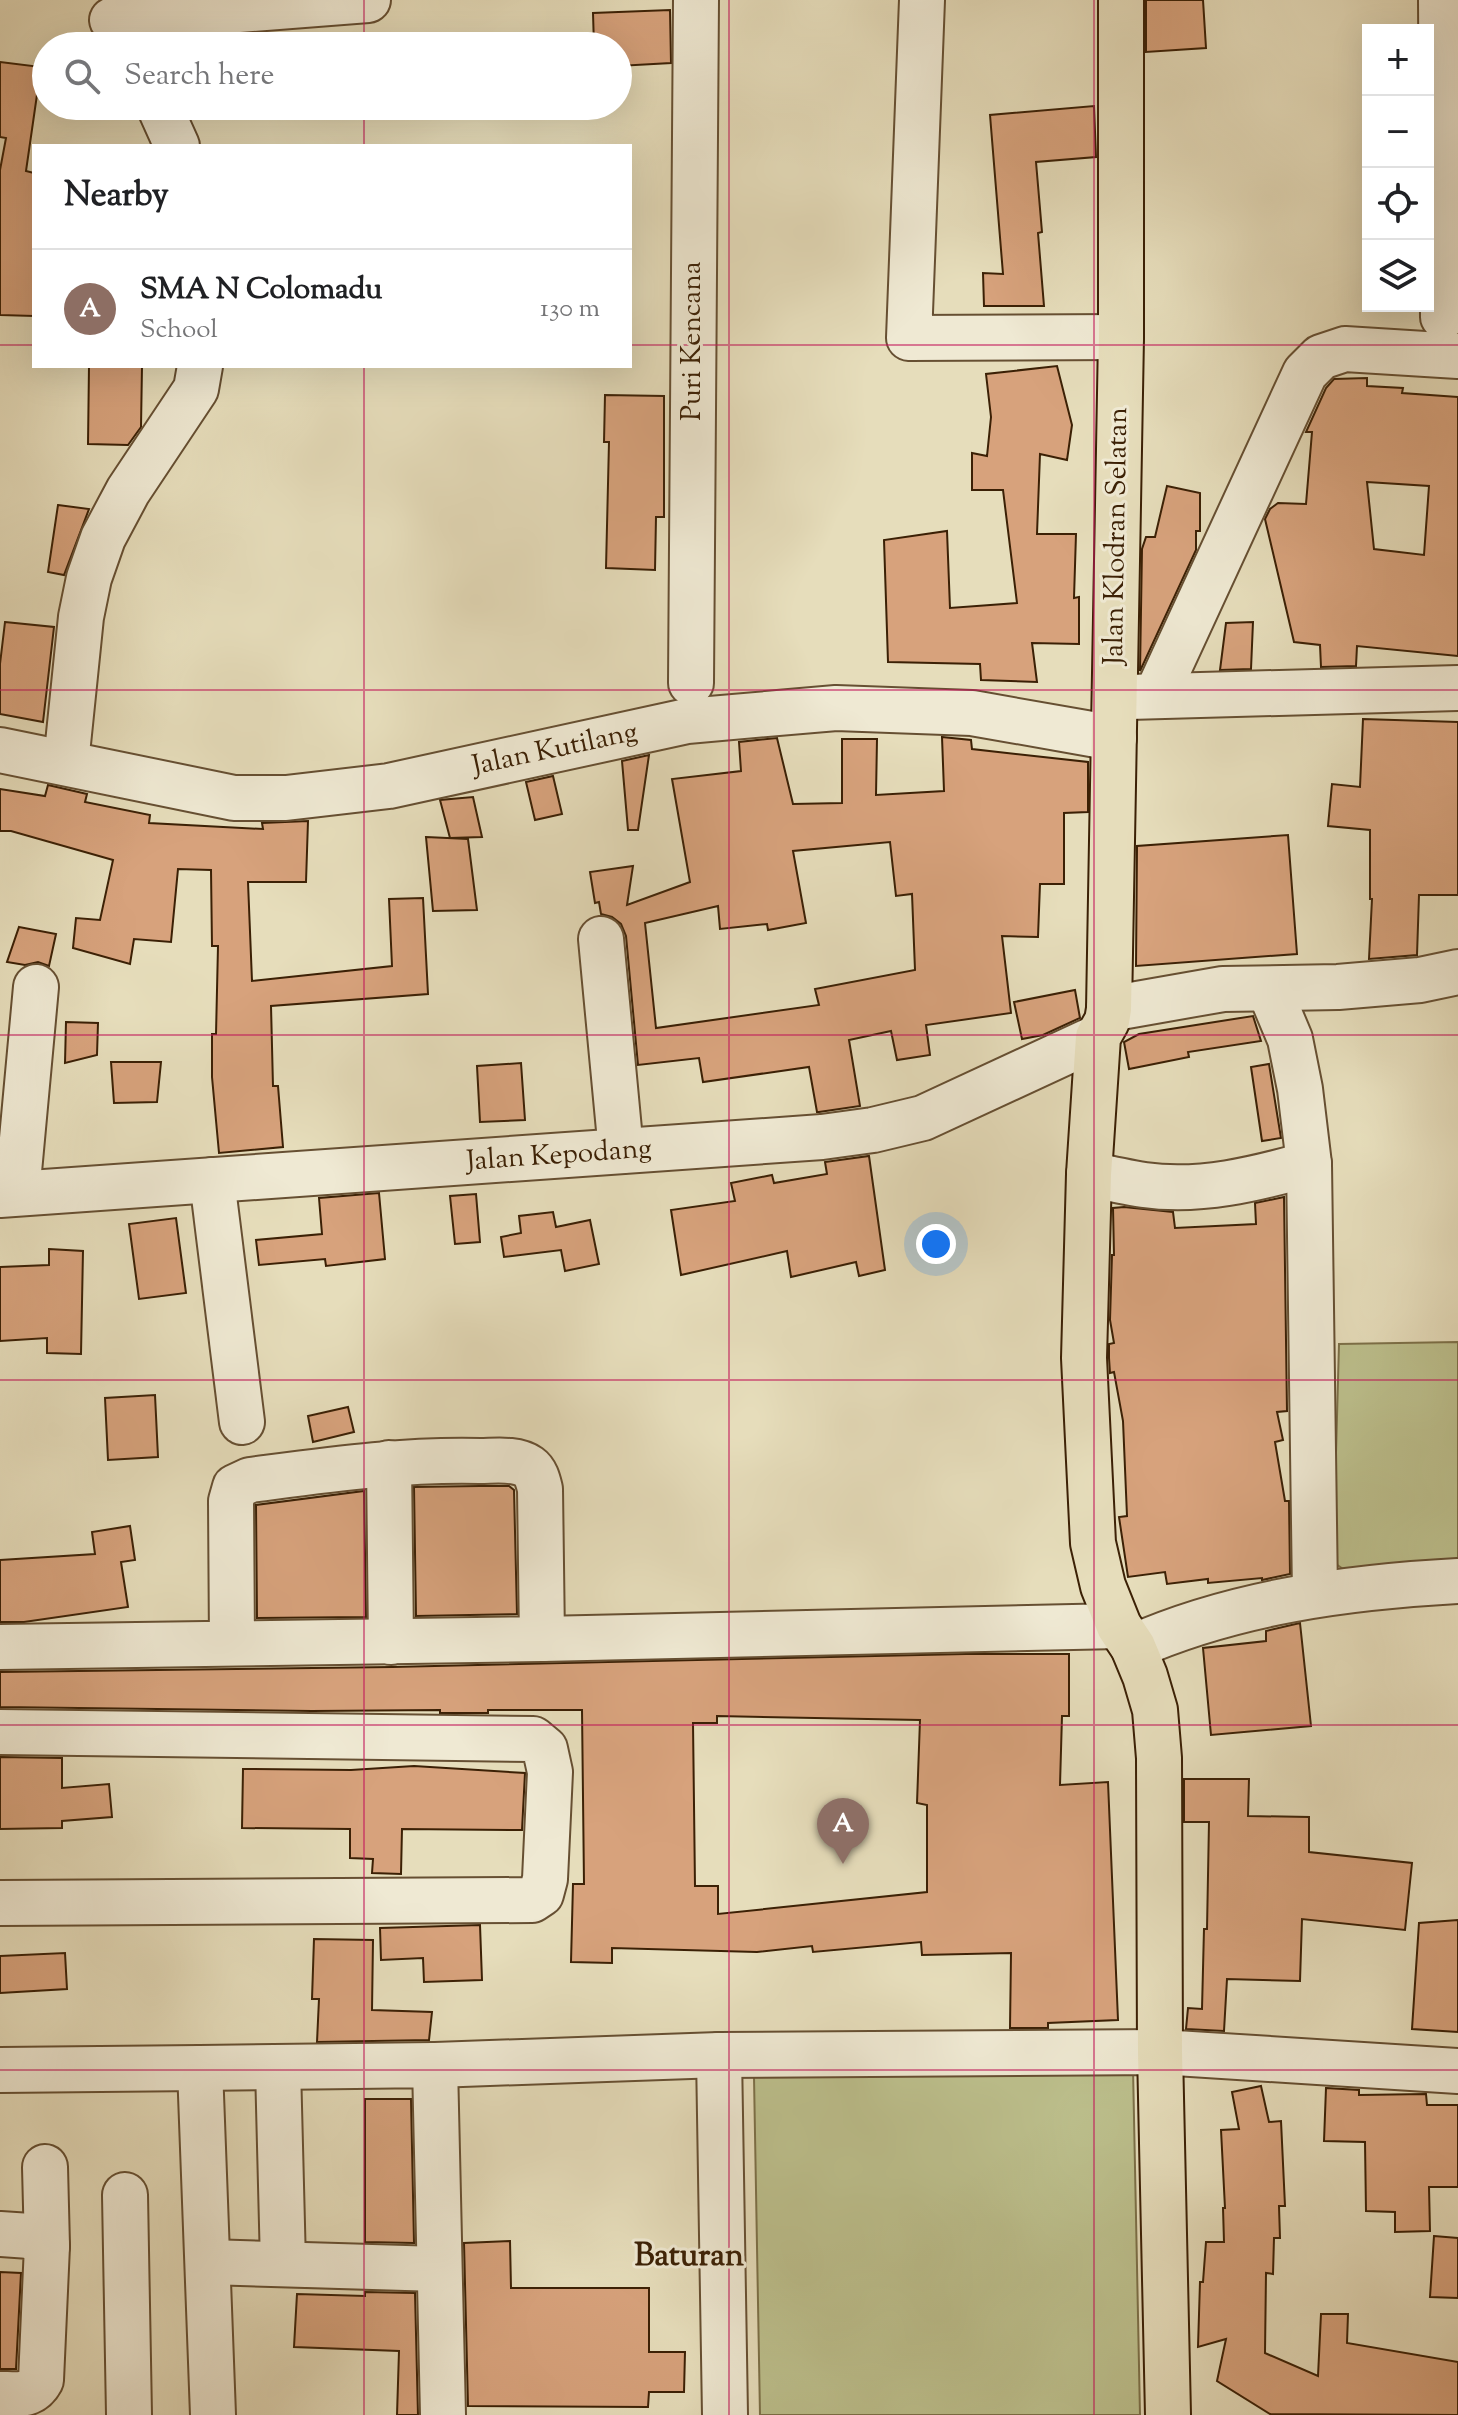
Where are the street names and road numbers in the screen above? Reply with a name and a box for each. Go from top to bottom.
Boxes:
street label: Puri Kencana [673,261,713,421]
street label: Jalan Klodran Selatan [1095,407,1139,667]
street label: Jalan Kutilang [467,713,641,787]
street label: Jalan Kepodang [463,1130,653,1183]

